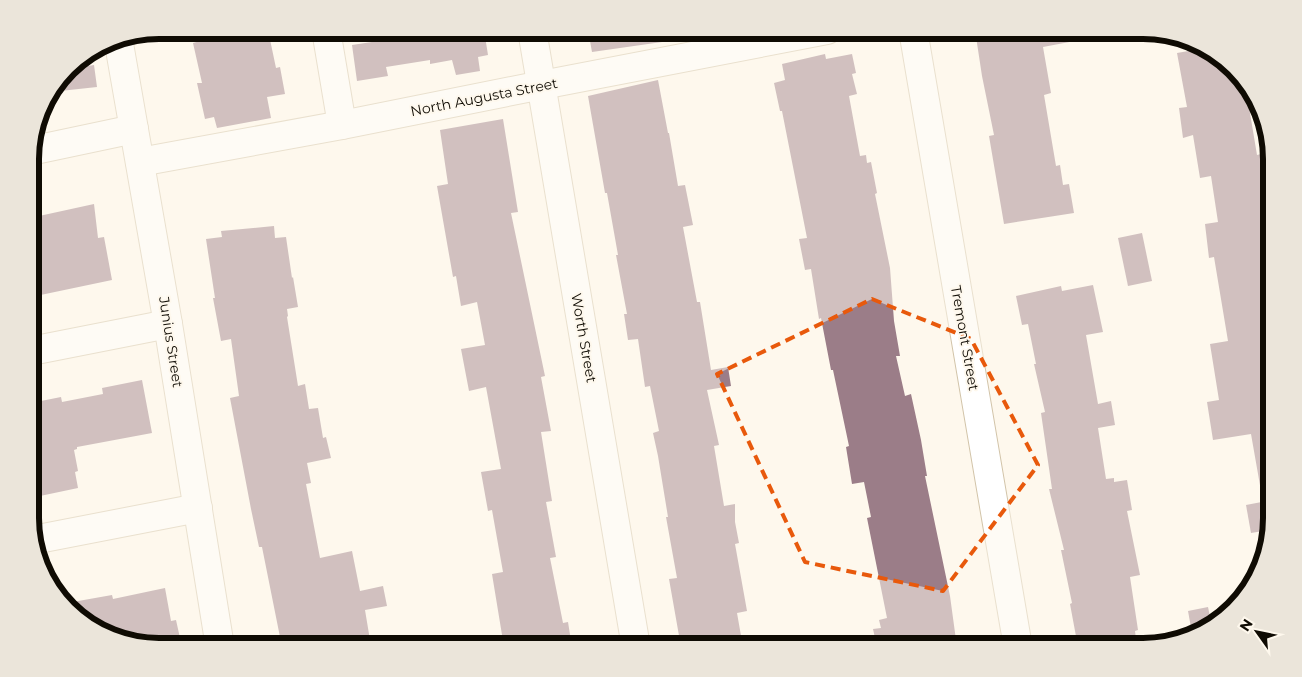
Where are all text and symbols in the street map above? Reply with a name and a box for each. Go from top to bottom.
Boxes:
street label: North Augusta Street [409,74,559,120]
street label: Tremont Street [947,284,983,392]
street label: Worth Street [567,292,601,384]
street label: Junius Street [155,294,187,389]
north arrow [1232,607,1282,657]
text: N [1235,615,1257,635]

